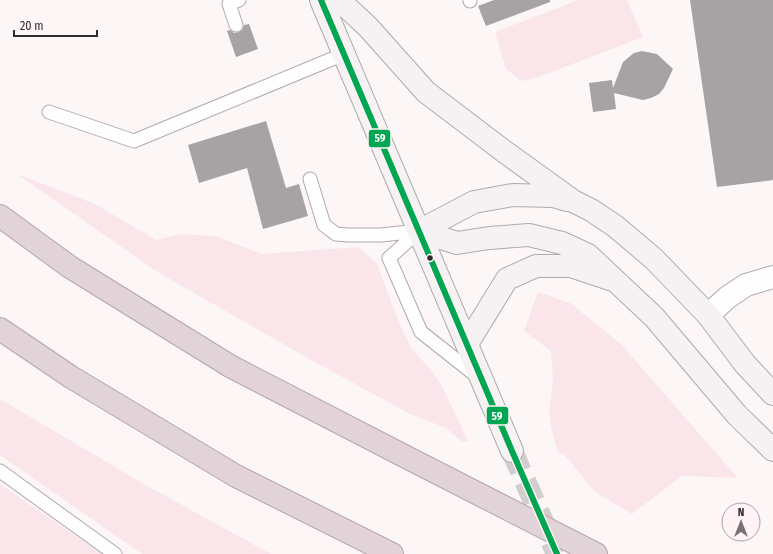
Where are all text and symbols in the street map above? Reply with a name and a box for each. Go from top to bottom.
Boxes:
scale bar [14,12,97,38]
text: 20 m [20,19,44,33]
line badge: 59 [368,129,391,148]
text: 59 [375,132,386,145]
unlabelled marker [425,253,435,263]
line badge: 59 [486,406,509,425]
text: 59 [492,410,503,423]
north arrow [721,502,761,542]
text: N [738,506,744,519]

